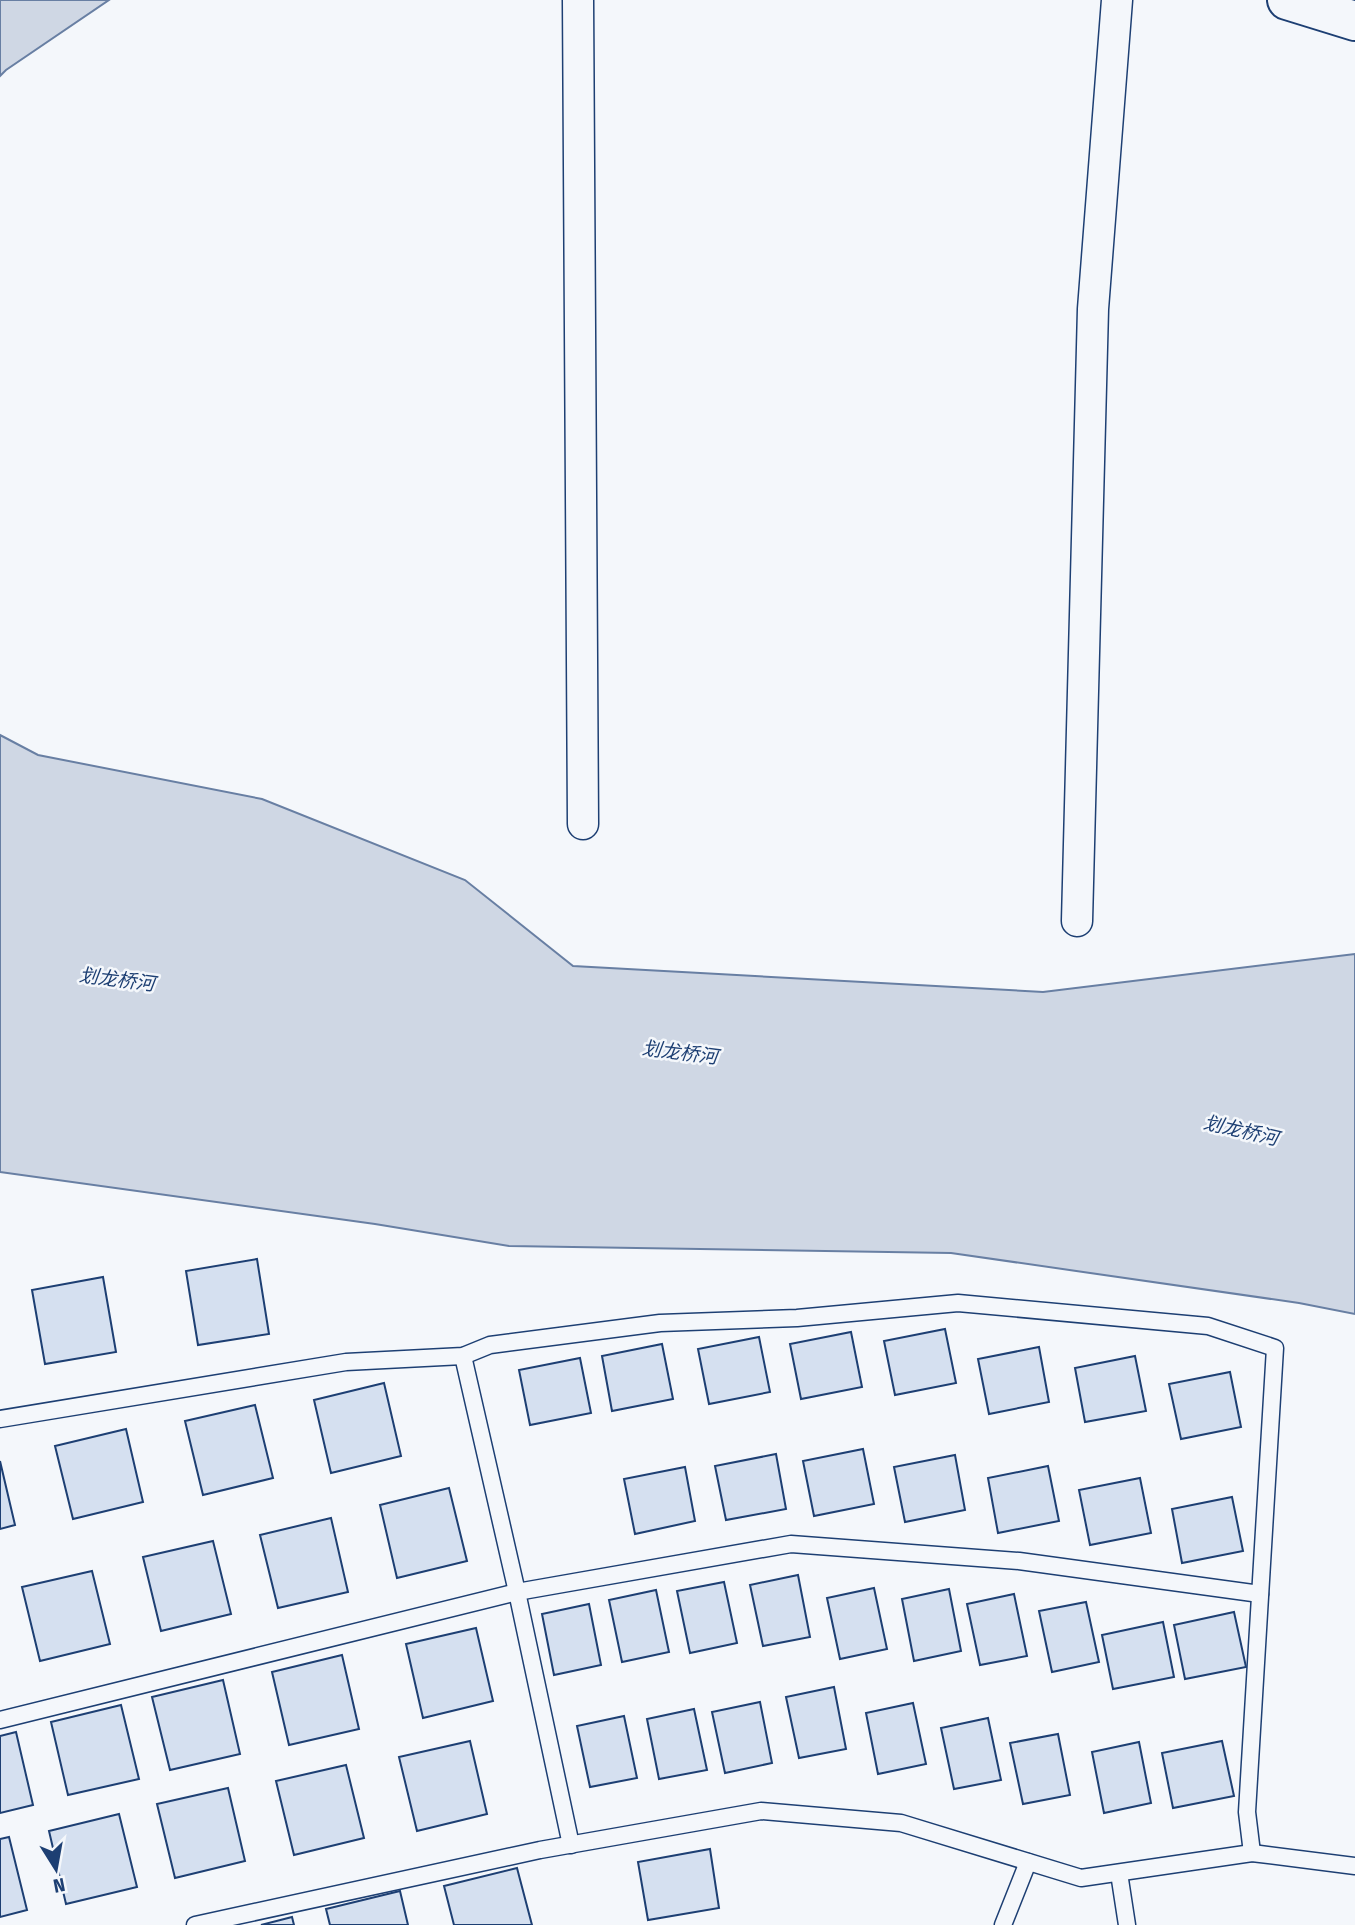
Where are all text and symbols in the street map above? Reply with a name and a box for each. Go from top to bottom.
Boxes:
water label: 划龙桥河 [78,963,160,996]
water label: 划龙桥河 [641,1036,723,1069]
water label: 划龙桥河 [1201,1111,1284,1151]
north arrow [21,1834,91,1904]
text: N [51,1873,67,1898]

